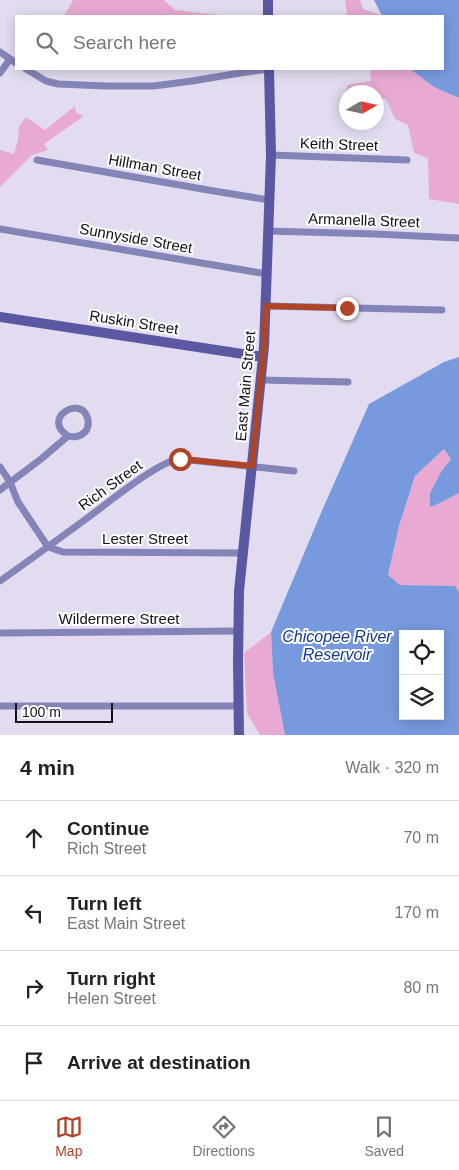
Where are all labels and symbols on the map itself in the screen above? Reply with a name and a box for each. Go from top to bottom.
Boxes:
north arrow [339,85,384,130]
street label: Keith Street [300,134,379,154]
street label: Hillman Street [107,150,204,184]
street label: Armanella Street [308,210,421,230]
street label: Sunnyside Street [78,220,195,256]
route end [336,297,359,320]
street label: Ruskin Street [88,307,181,338]
street label: East Main Street [232,329,258,442]
route start [169,448,192,471]
street label: Rich Street [75,456,146,514]
street label: Lester Street [102,530,189,547]
street label: Wildermere Street [59,610,180,627]
water label: Chicopee River Reservoir [282,628,392,663]
scale bar [15,700,112,723]

